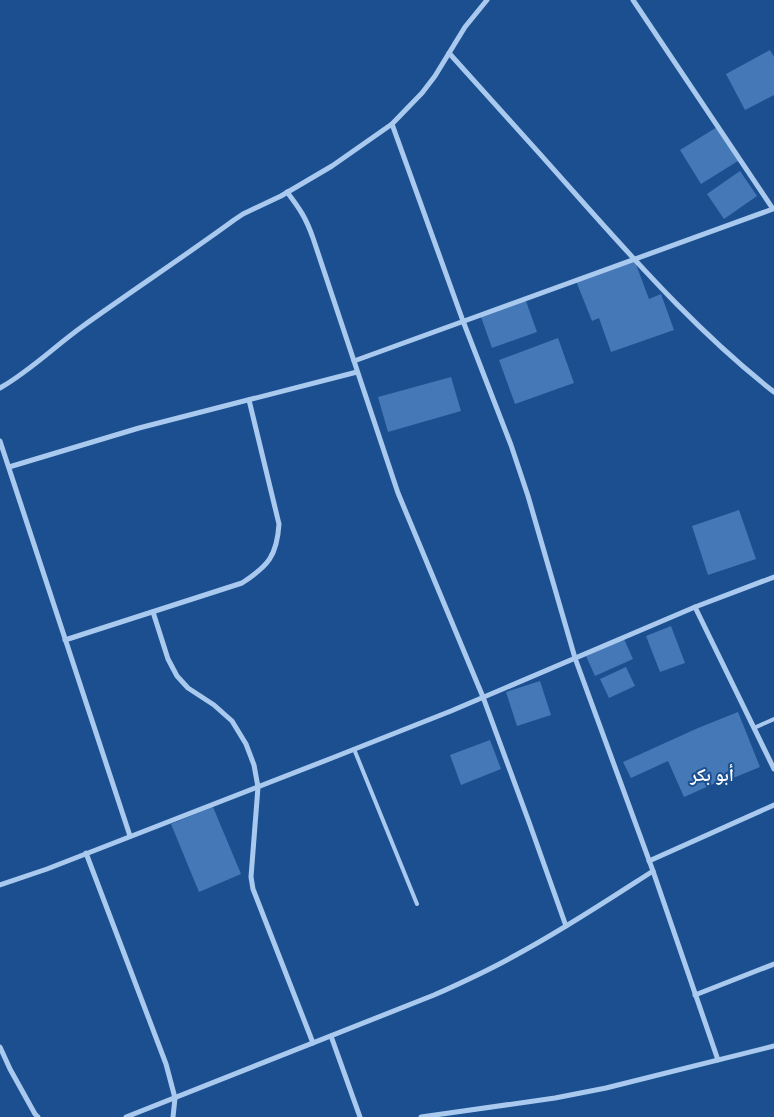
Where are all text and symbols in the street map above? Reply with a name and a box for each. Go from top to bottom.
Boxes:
district label: أبو بكر [689,764,734,786]

